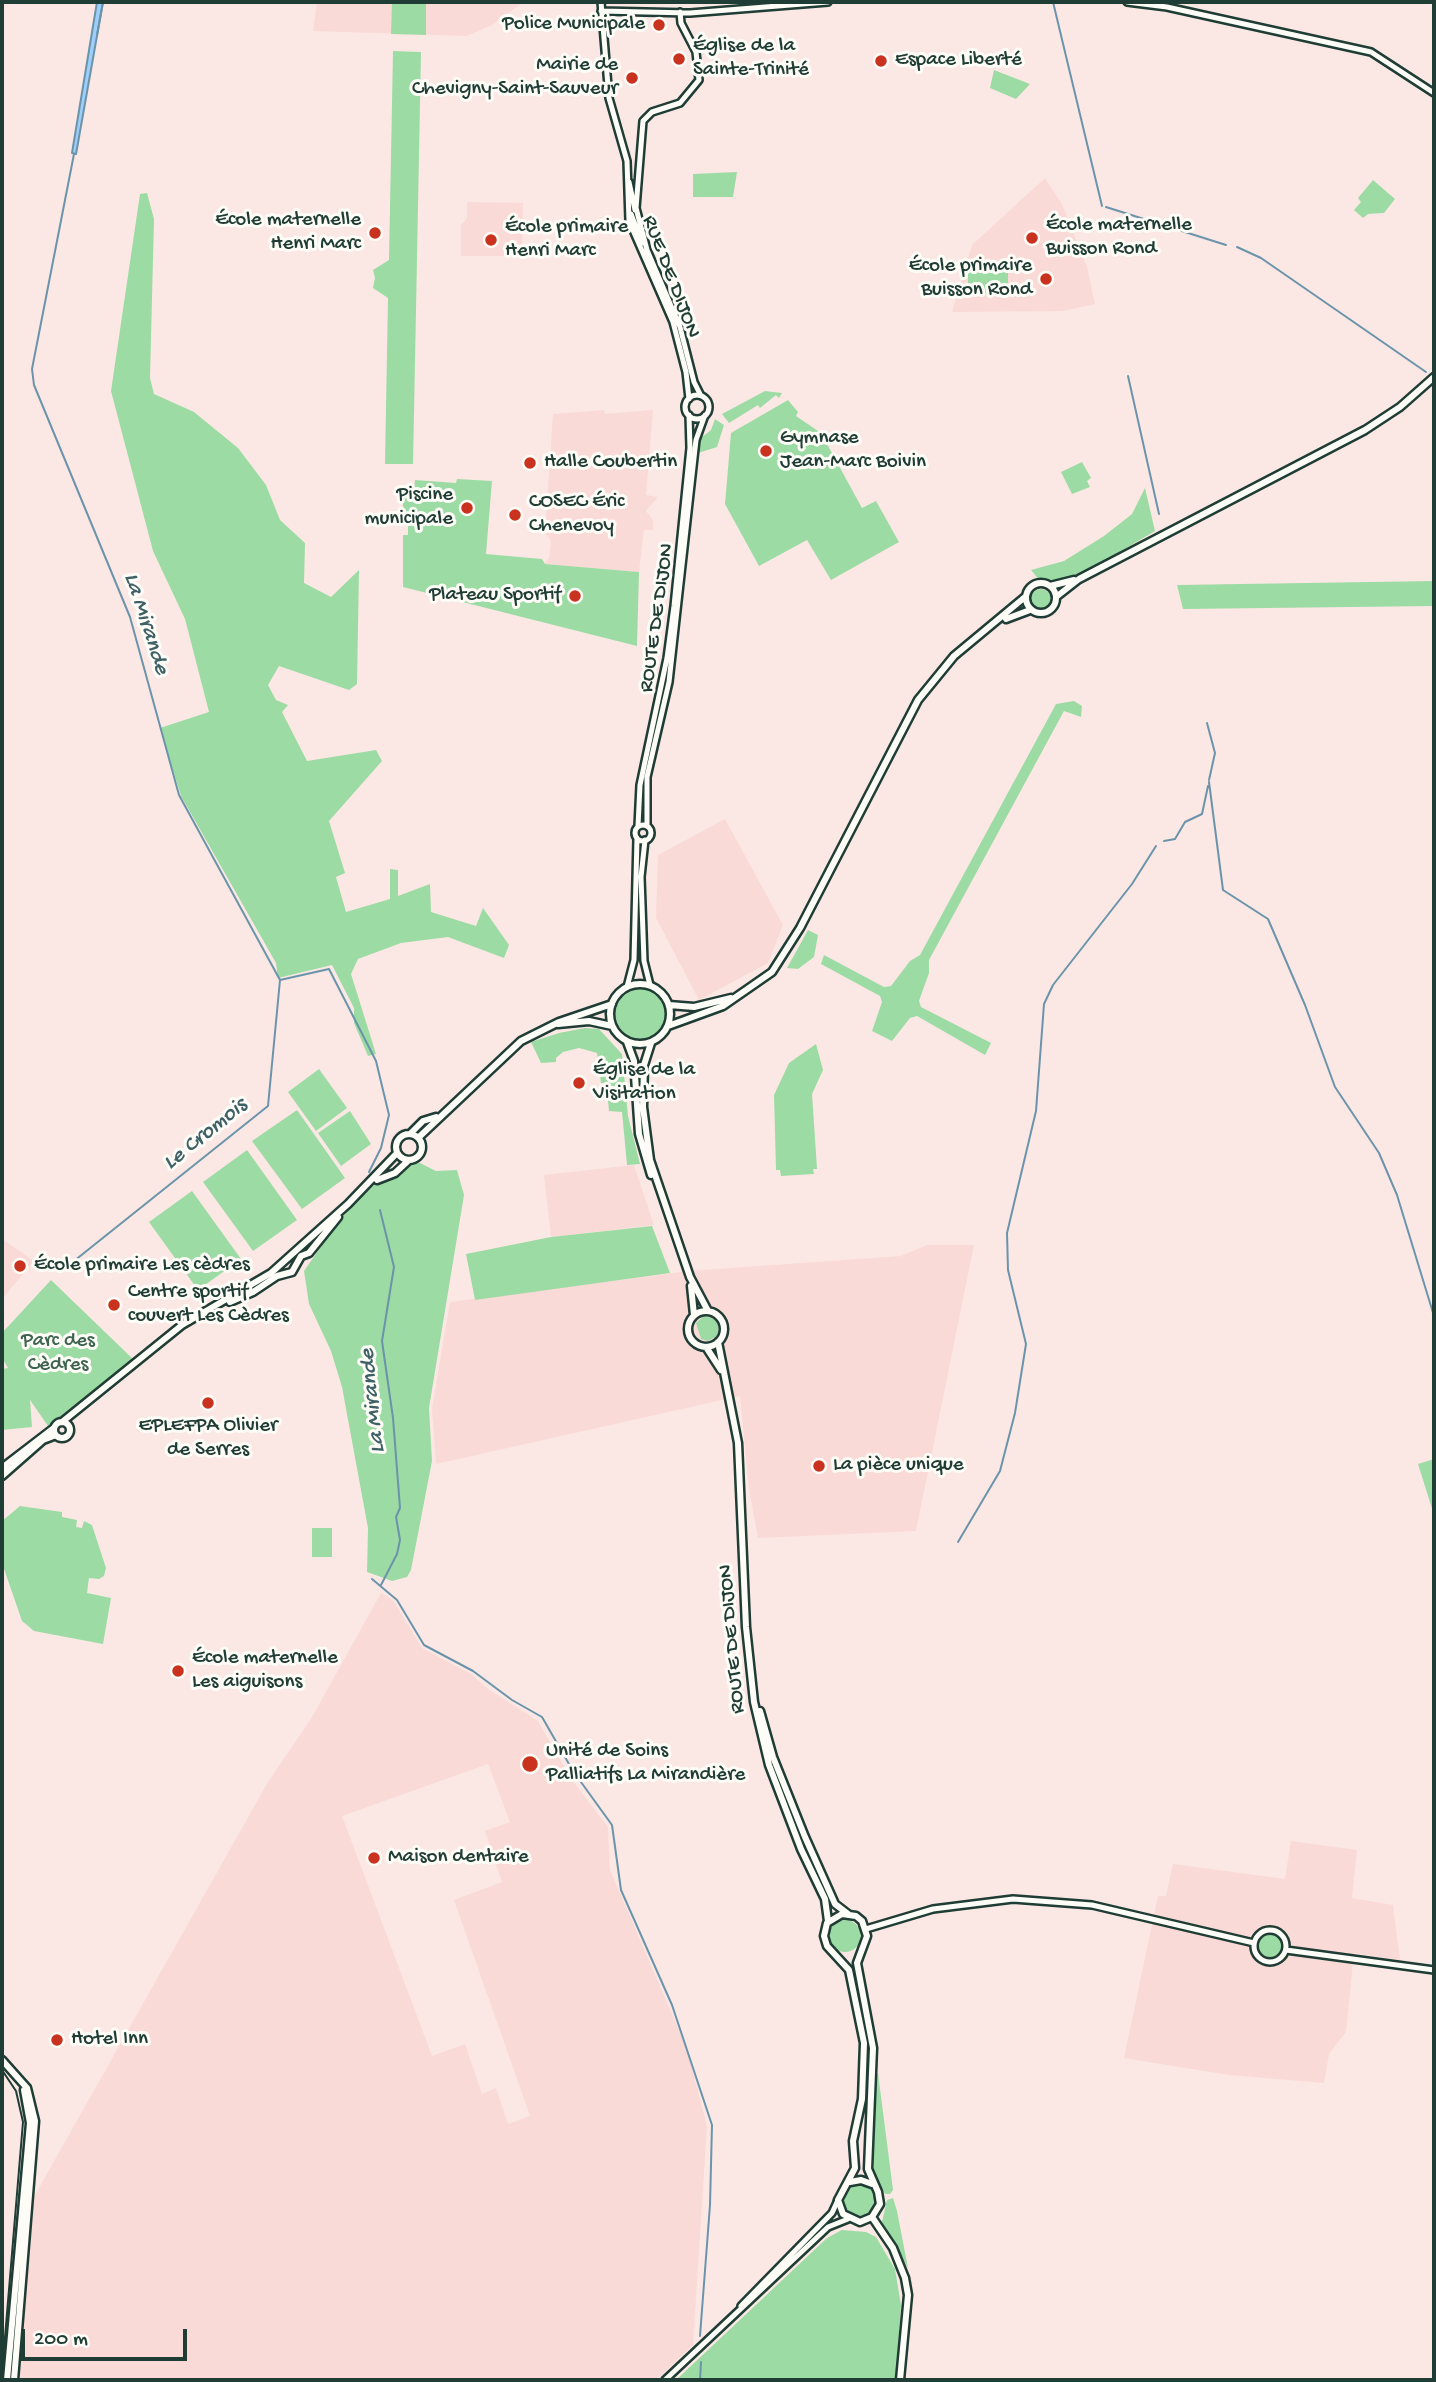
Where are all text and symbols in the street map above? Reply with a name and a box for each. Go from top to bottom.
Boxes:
place label: Police Municipale [502,12,645,38]
marker: Police Municipale [651,17,667,33]
place label: Église de la Sainte-Trinité [693,34,809,84]
place label: Espace Liberté [895,48,1022,74]
marker: Église de la Sainte-Trinité [671,51,687,67]
place label: Mairie de Chevigny-Saint-Sauveur [412,53,618,103]
marker: Espace Liberté [873,53,889,69]
marker: Mairie de Chevigny-Saint-Sauveur [624,70,640,86]
place label: École maternelle Henri Marc [215,208,361,258]
street label: RUE DE DIJON [635,212,705,342]
place label: École maternelle Buisson Rond [1046,213,1192,263]
place label: École primaire Henri Marc [505,215,628,265]
marker: École maternelle Henri Marc [367,225,383,241]
marker: École maternelle Buisson Rond [1024,230,1040,246]
marker: École primaire Henri Marc [483,232,499,248]
place label: École primaire Buisson Rond [909,254,1032,304]
marker: École primaire Buisson Rond [1038,271,1054,287]
place label: Gymnase Jean-Marc Boivin [780,426,926,476]
marker: Gymnase Jean-Marc Boivin [758,443,774,459]
place label: Halle Coubertin [544,450,677,476]
marker: Halle Coubertin [522,455,538,471]
place label: Piscine municipale [365,483,453,533]
place label: COSEC Éric Chenevoy [529,490,624,540]
marker: Piscine municipale [459,500,475,516]
marker: COSEC Éric Chenevoy [507,507,523,523]
street label: ROUTE DE DIJON [635,542,681,694]
water label: La Mirande [116,570,174,678]
place label: Plateau Sportif [429,583,561,609]
marker: Plateau Sportif [567,588,583,604]
place label: Église de la Visitation [593,1058,695,1108]
marker: Église de la Visitation [571,1075,587,1091]
water label: Le Cromois [158,1093,254,1177]
place label: École primaire Les cèdres [34,1253,250,1279]
marker: École primaire Les cèdres [12,1258,28,1274]
place label: Centre sportif couvert Les Cèdres [128,1280,289,1330]
marker: Centre sportif couvert Les Cèdres [106,1297,122,1313]
park label: Parc des Cèdres [21,1329,95,1379]
water label: La Mirande [355,1347,393,1455]
marker: EPLEFPA Olivier de Serres [200,1395,216,1411]
place label: EPLEFPA Olivier de Serres [138,1414,278,1464]
place label: La pièce unique [833,1453,964,1479]
marker: La pièce unique [811,1458,827,1474]
street label: ROUTE DE DIJON [714,1563,752,1715]
place label: École maternelle Les aiguisons [192,1646,338,1696]
marker: École maternelle Les aiguisons [170,1663,186,1679]
place label: Unité de Soins Palliatifs La Mirandière [546,1739,745,1789]
marker: Unité de Soins Palliatifs La Mirandière [520,1754,540,1774]
place label: Maison dentaire [388,1845,529,1871]
marker: Maison dentaire [366,1850,382,1866]
place label: Hotel Inn [71,2027,148,2053]
marker: Hotel Inn [49,2032,65,2048]
scale bar [24,2316,191,2360]
text: 200 m [34,2328,88,2353]

